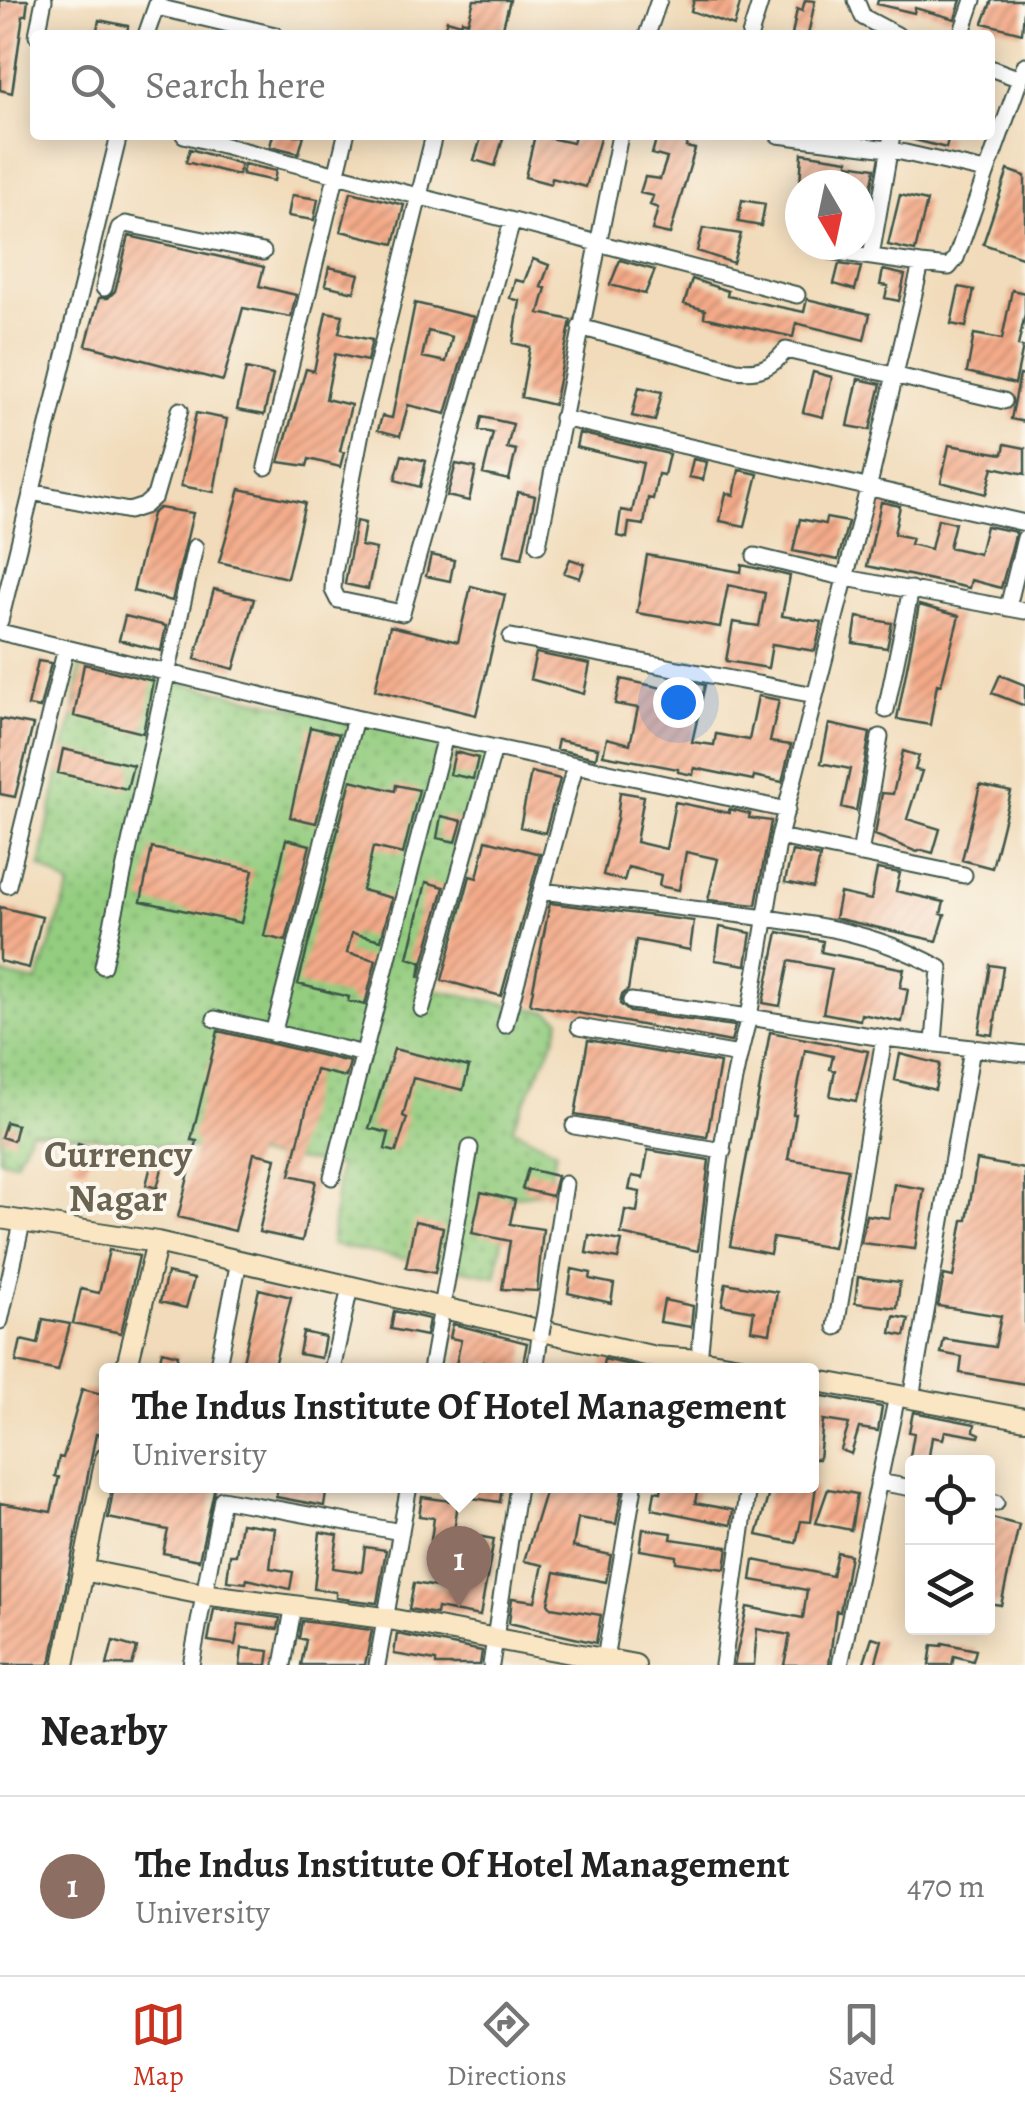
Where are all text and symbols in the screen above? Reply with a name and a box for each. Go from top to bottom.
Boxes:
search box [30,30,995,140]
icon: search [65,58,120,113]
text: Search here [145,59,326,111]
north arrow [785,170,875,260]
your location [653,677,704,728]
district label: Currency Nagar [44,1128,193,1224]
popup [99,1363,819,1493]
text: The Indus Institute Of Hotel Management [132,1380,786,1432]
text: University [132,1432,266,1476]
map controls [905,1455,995,1635]
button: locate [905,1455,995,1545]
pin: 1 [426,1526,492,1608]
button: layers [905,1545,995,1635]
text: Nearby [40,1702,167,1759]
text: The Indus Institute Of Hotel Management [135,1838,790,1890]
text: 1 [67,1864,78,1908]
text: 470 m [907,1864,985,1908]
text: University [135,1890,270,1934]
tab: Map [131,1997,186,2095]
tab: Directions [447,1997,567,2095]
tab: Saved [828,1997,894,2095]

